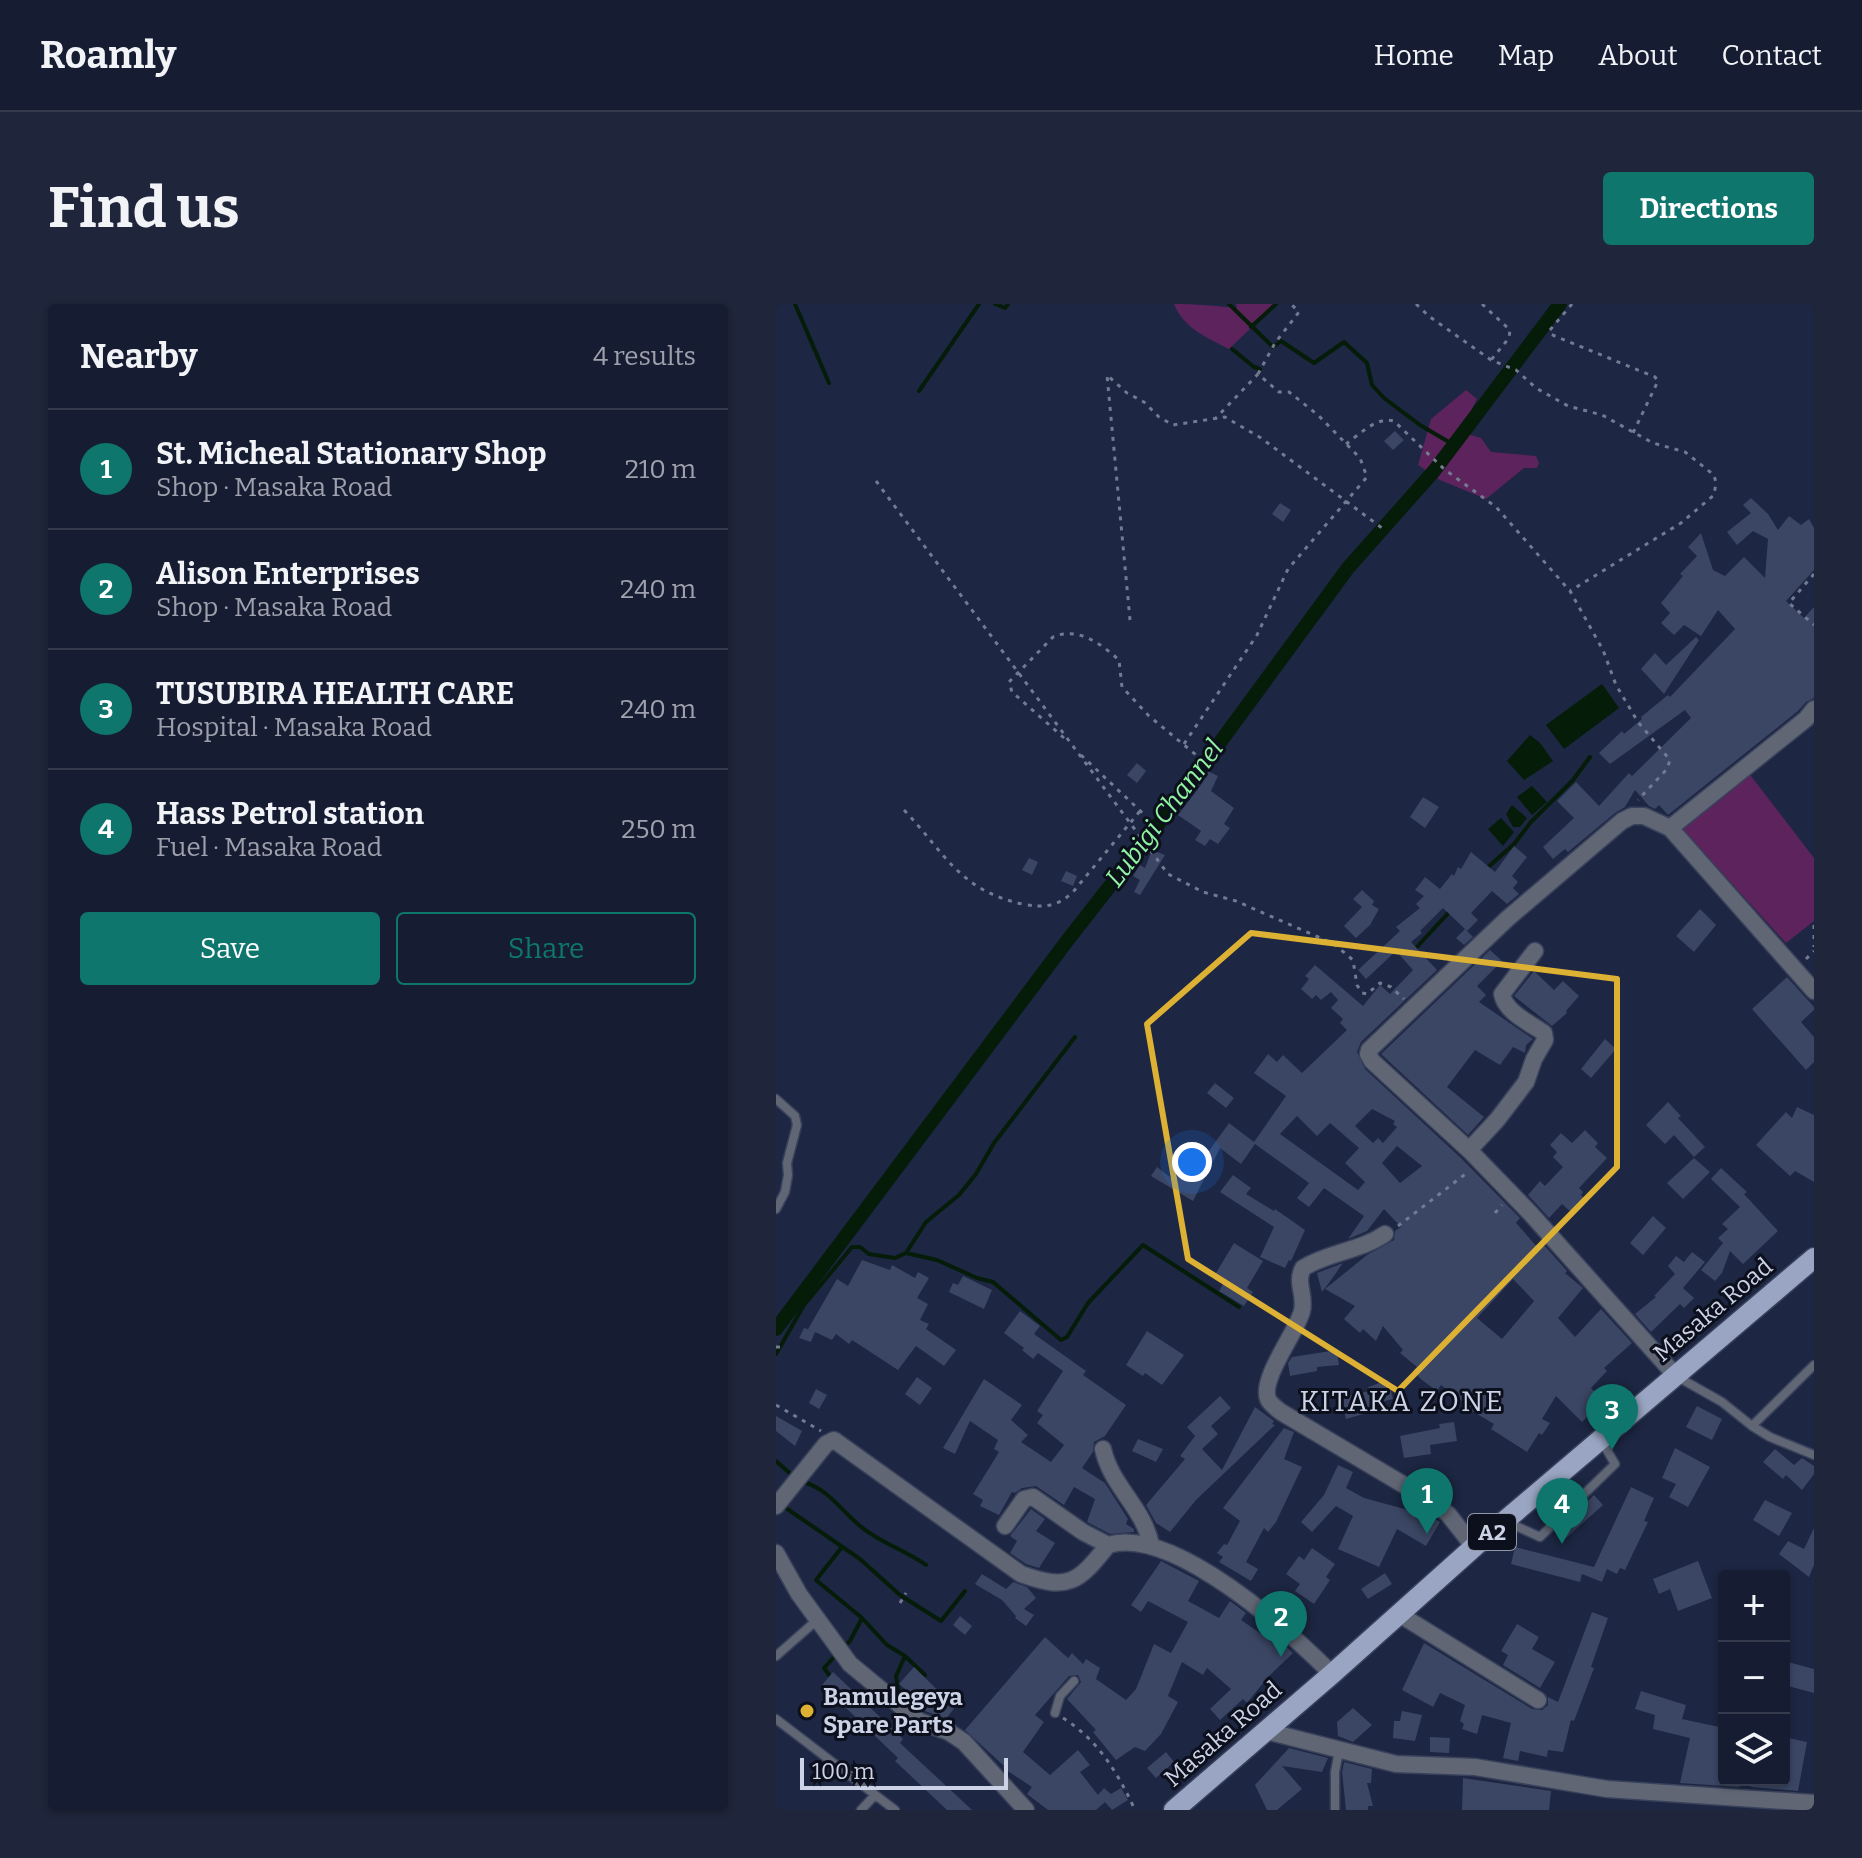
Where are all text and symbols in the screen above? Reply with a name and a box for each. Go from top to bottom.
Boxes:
text: Roamly [40,32,176,78]
text: Home [1374,39,1454,72]
text: Map [1498,39,1554,72]
text: About [1598,39,1678,72]
text: Contact [1722,39,1822,72]
button: Directions [1603,172,1814,245]
text: Find us [48,175,240,242]
text: Nearby [80,336,198,377]
text: 4 results [593,341,696,372]
text: St. Micheal Stationary Shop [156,436,546,472]
text: 1 [100,454,112,485]
text: 210 m [625,454,696,485]
text: Shop · Masaka Road [156,472,392,503]
text: Alison Enterprises [156,556,420,592]
text: 2 [99,574,113,605]
text: 240 m [620,574,696,605]
text: Shop · Masaka Road [156,592,392,623]
text: TUSUBIRA HEALTH CARE [156,676,514,712]
text: 3 [99,694,113,725]
text: 240 m [620,694,696,725]
text: Hospital · Masaka Road [156,712,432,743]
water label: Lubigi Channel [1099,734,1230,893]
text: Hass Petrol station [156,796,424,832]
text: 4 [98,814,114,845]
text: 250 m [621,814,696,845]
text: Fuel · Masaka Road [156,832,382,863]
button: Save [80,912,380,985]
button: Share [396,912,696,985]
your location [1172,1142,1212,1182]
street label: Masaka Road [1648,1252,1778,1368]
pin: 3 [1586,1384,1638,1450]
district label: KITAKA ZONE [1299,1385,1505,1418]
pin: 1 [1401,1468,1453,1534]
pin: 4 [1536,1478,1588,1544]
road number: A2 [1468,1514,1516,1550]
map controls [1718,1570,1790,1786]
button: + [1718,1570,1790,1642]
pin: 2 [1255,1591,1307,1657]
button: − [1718,1642,1790,1714]
street label: Masaka Road [1159,1676,1287,1792]
place label: Bamulegeya Spare Parts [823,1683,963,1739]
marker: Bamulegeya Spare Parts [798,1702,816,1720]
button: layers [1718,1714,1790,1786]
scale bar [800,1754,1008,1790]
text: 100 m [812,1758,875,1785]

